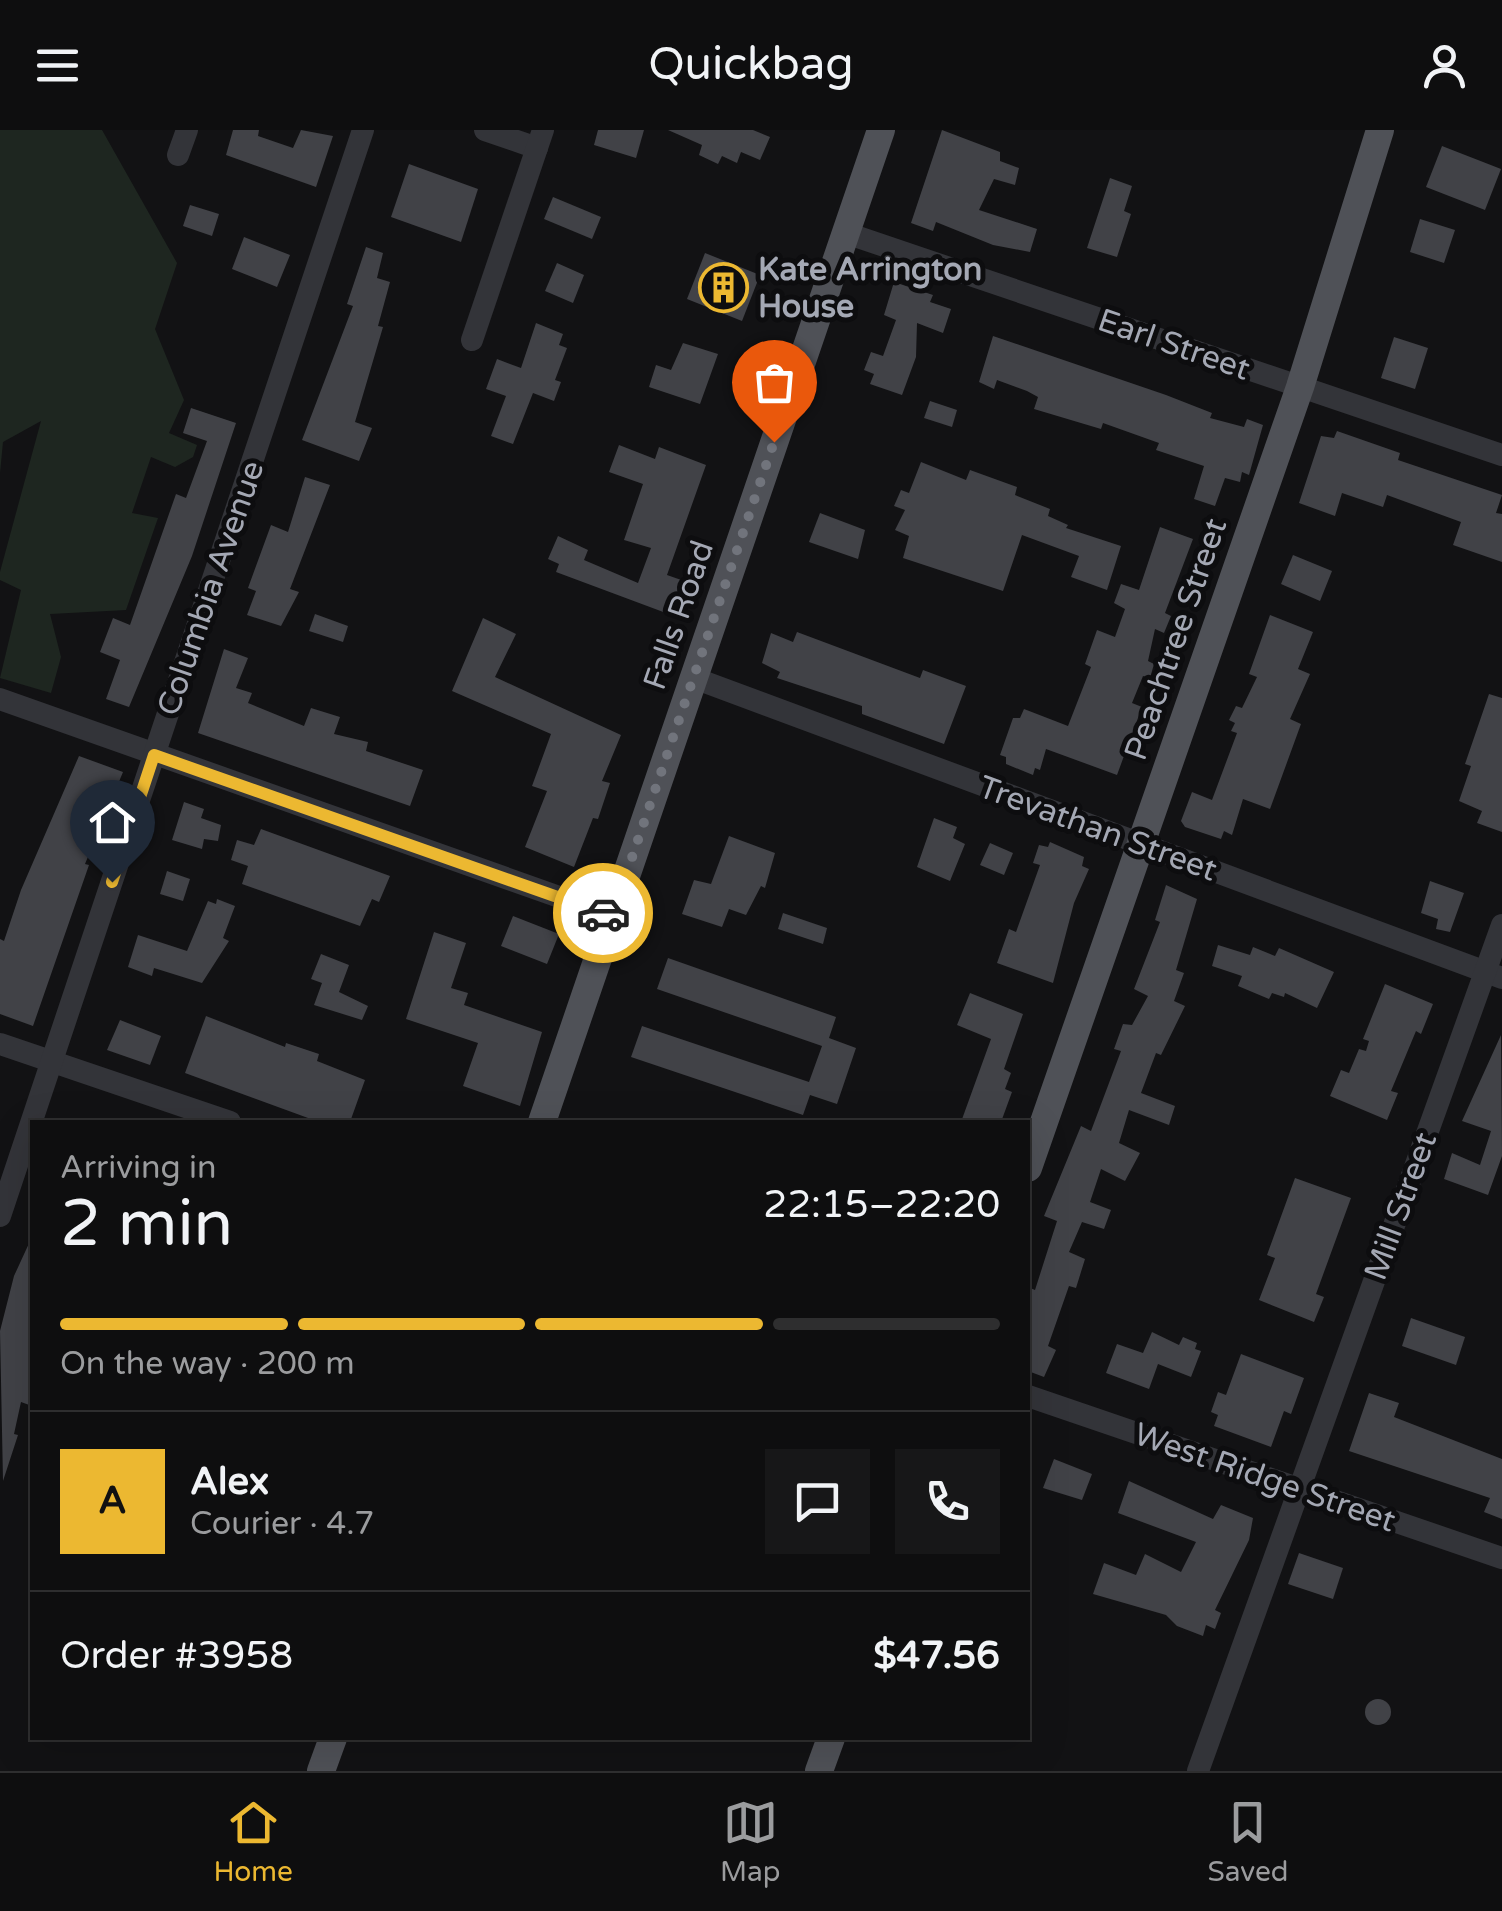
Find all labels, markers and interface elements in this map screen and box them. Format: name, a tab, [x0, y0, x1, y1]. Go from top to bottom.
icon: menu	[30, 38, 85, 93]
text: Quickbag	[648, 38, 854, 92]
icon: person	[1417, 38, 1472, 93]
place label: Kate Arrington House	[758, 251, 982, 326]
building icon: Kate Arrington House	[697, 261, 749, 313]
street label: Earl Street	[1093, 301, 1255, 389]
pin	[732, 340, 817, 443]
icon: bag	[747, 355, 802, 410]
street label: Columbia Avenue	[150, 456, 272, 721]
street label: Peachtree Street	[1117, 513, 1235, 765]
street label: Falls Road	[636, 536, 722, 695]
street label: Trevathan Street	[973, 768, 1222, 890]
pin	[70, 780, 155, 883]
icon: home	[85, 795, 140, 850]
courier	[553, 863, 653, 963]
icon: car	[576, 886, 631, 941]
street label: Mill Street	[1357, 1127, 1445, 1285]
text: Arriving in	[60, 1149, 217, 1187]
text: 22:15–22:20	[763, 1182, 1000, 1228]
text: 2 min	[60, 1185, 233, 1264]
text: On the way · 200 m	[60, 1345, 355, 1383]
street label: West Ridge Street	[1129, 1415, 1400, 1540]
button: chat	[765, 1449, 870, 1554]
button: phone	[895, 1449, 1000, 1554]
text: Alex	[190, 1459, 269, 1505]
text: A	[98, 1478, 127, 1524]
text: Courier · 4.7	[190, 1505, 374, 1543]
text: Order #3958	[60, 1633, 293, 1679]
text: $47.56	[873, 1633, 1000, 1679]
tab: Home	[214, 1795, 293, 1889]
tab: Map	[720, 1795, 780, 1889]
tab: Saved	[1208, 1795, 1288, 1889]

